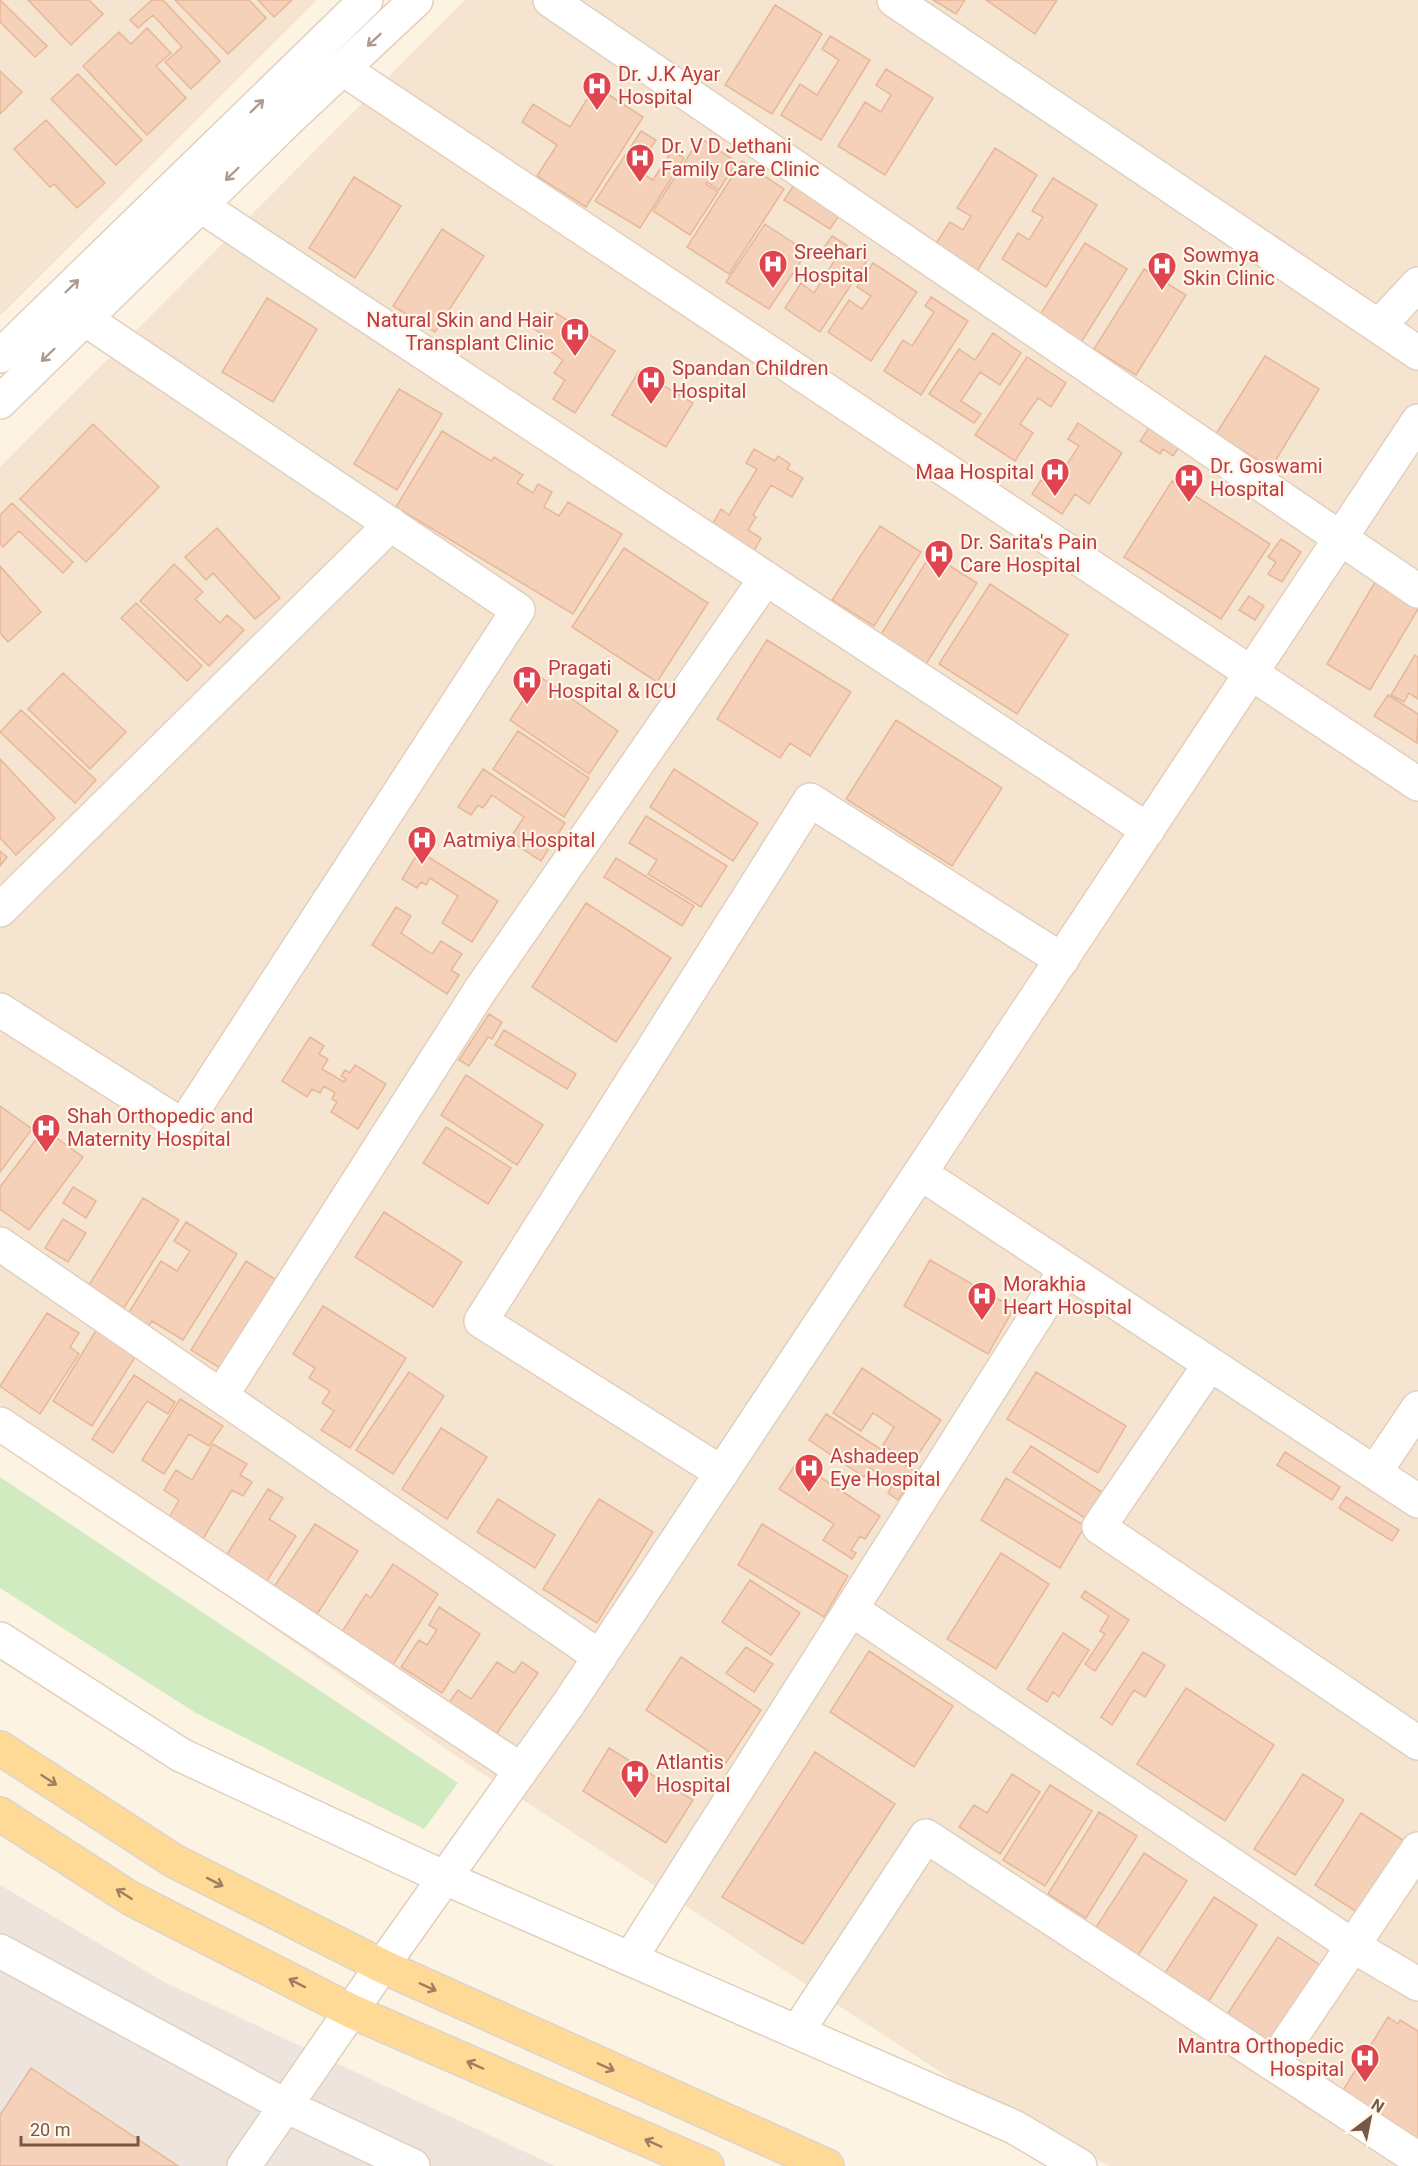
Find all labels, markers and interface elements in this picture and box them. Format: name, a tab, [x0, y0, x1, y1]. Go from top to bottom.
one-way arrow	[366, 33, 381, 47]
place label: Dr. J.K Ayar Hospital	[618, 62, 721, 109]
hospital icon: Dr. J.K Ayar Hospital	[581, 70, 613, 112]
one-way arrow	[250, 99, 265, 114]
place label: Dr. V D Jethani Family Care Clinic	[661, 134, 819, 181]
hospital icon: Dr. V D Jethani Family Care Clinic	[624, 142, 656, 184]
one-way arrow	[225, 167, 240, 182]
place label: Sreehari Hospital	[794, 240, 868, 287]
place label: Sowmya Skin Clinic	[1183, 243, 1275, 290]
hospital icon: Sreehari Hospital	[757, 248, 789, 290]
hospital icon: Sowmya Skin Clinic	[1146, 250, 1178, 292]
one-way arrow	[65, 279, 80, 293]
place label: Natural Skin and Hair Transplant Clinic	[366, 308, 554, 355]
hospital icon: Natural Skin and Hair Transplant Clinic	[559, 316, 591, 358]
one-way arrow	[41, 348, 56, 362]
place label: Spandan Children Hospital	[672, 356, 828, 403]
hospital icon: Spandan Children Hospital	[635, 364, 667, 406]
place label: Dr. Goswami Hospital	[1210, 454, 1323, 501]
hospital icon: Maa Hospital	[1039, 456, 1071, 498]
place label: Maa Hospital	[915, 460, 1034, 484]
hospital icon: Dr. Goswami Hospital	[1173, 462, 1205, 504]
place label: Dr. Sarita's Pain Care Hospital	[960, 530, 1097, 577]
hospital icon: Dr. Sarita's Pain Care Hospital	[923, 538, 955, 580]
place label: Pragati Hospital & ICU	[548, 656, 676, 703]
hospital icon: Pragati Hospital & ICU	[511, 664, 543, 706]
hospital icon: Aatmiya Hospital	[406, 824, 438, 866]
place label: Aatmiya Hospital	[443, 828, 595, 852]
place label: Shah Orthopedic and Maternity Hospital	[67, 1104, 253, 1151]
hospital icon: Shah Orthopedic and Maternity Hospital	[30, 1112, 62, 1154]
place label: Morakhia Heart Hospital	[1003, 1272, 1132, 1319]
hospital icon: Morakhia Heart Hospital	[966, 1280, 998, 1322]
place label: Ashadeep Eye Hospital	[830, 1444, 940, 1491]
hospital icon: Ashadeep Eye Hospital	[793, 1452, 825, 1494]
place label: Atlantis Hospital	[656, 1750, 730, 1797]
hospital icon: Atlantis Hospital	[619, 1758, 651, 1800]
one-way arrow	[40, 1774, 57, 1786]
one-way arrow	[206, 1877, 224, 1888]
one-way arrow	[116, 1887, 133, 1899]
one-way arrow	[289, 1977, 307, 1988]
one-way arrow	[418, 1981, 436, 1993]
place label: Mantra Orthopedic Hospital	[1177, 2034, 1344, 2081]
hospital icon: Mantra Orthopedic Hospital	[1349, 2042, 1381, 2084]
one-way arrow	[466, 2058, 484, 2070]
one-way arrow	[596, 2061, 614, 2073]
north arrow	[1340, 2088, 1400, 2148]
text: N	[1368, 2095, 1388, 2117]
scale bar	[21, 2109, 138, 2147]
text: 20 m	[30, 2119, 70, 2140]
one-way arrow	[645, 2136, 663, 2148]

